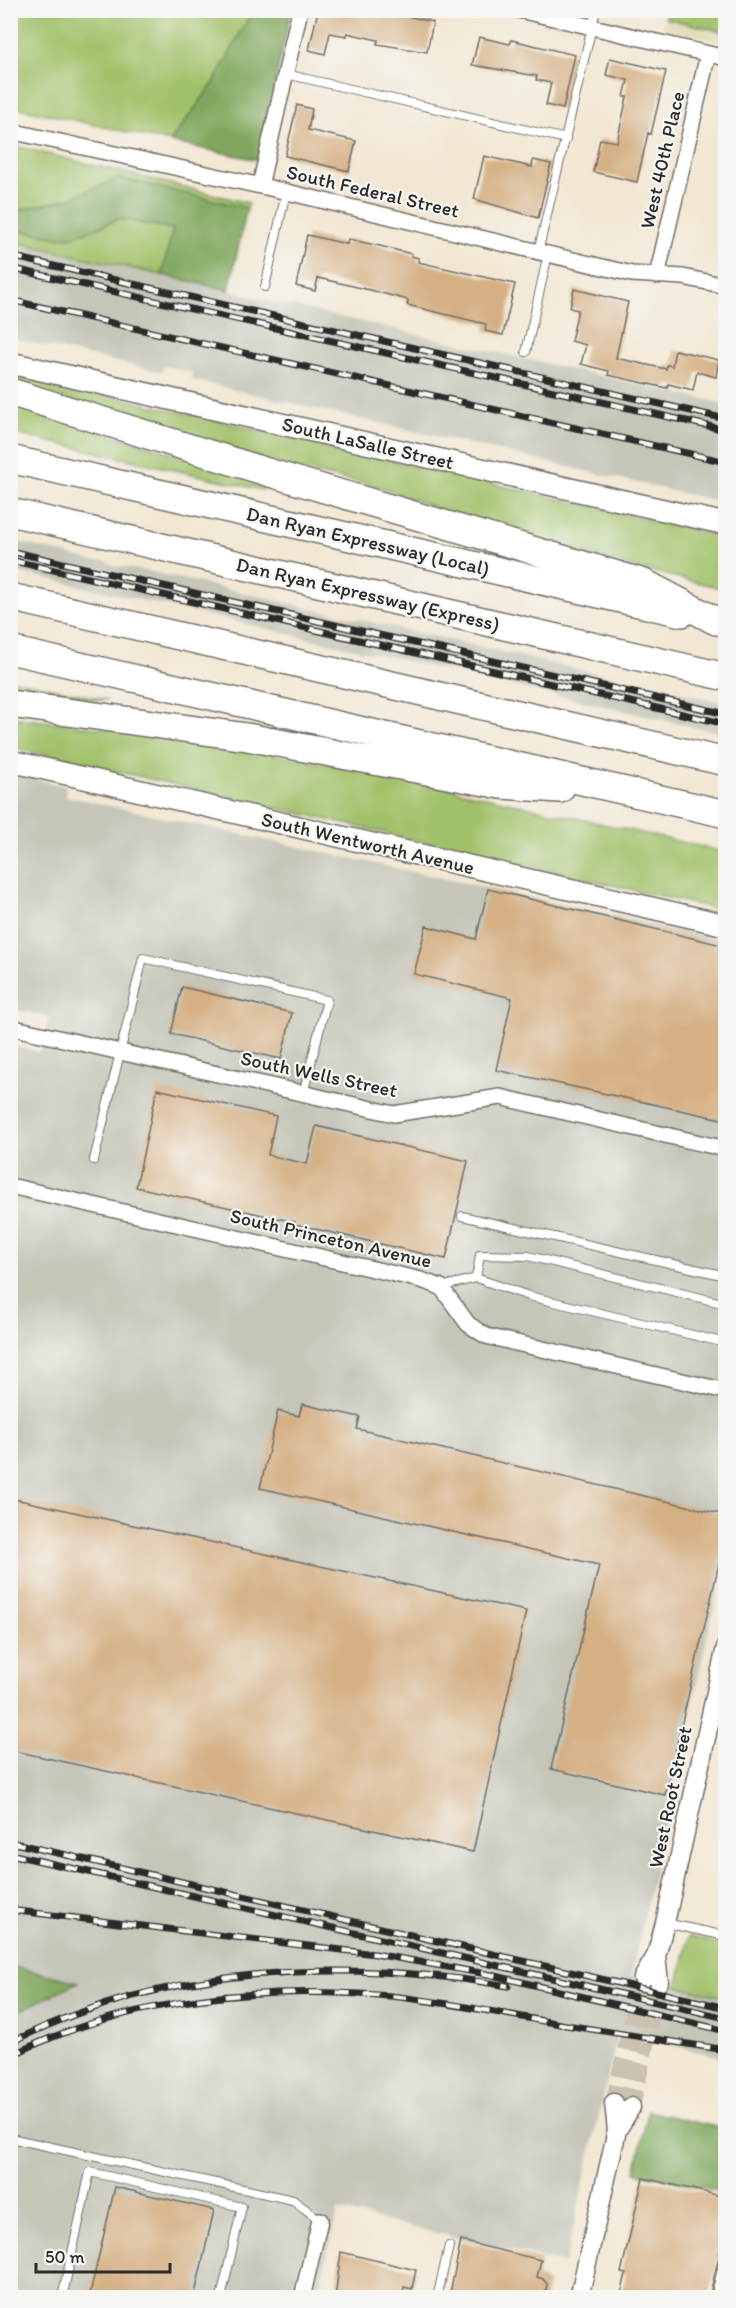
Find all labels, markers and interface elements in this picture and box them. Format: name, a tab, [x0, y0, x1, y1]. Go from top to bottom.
street label: West 40th Place	[635, 89, 689, 231]
street label: South Federal Street	[284, 159, 462, 223]
street label: South LaSalle Street	[280, 412, 456, 474]
street label: Dan Ryan Expressway (Local)	[244, 501, 492, 581]
street label: Dan Ryan Expressway (Express)	[234, 552, 502, 636]
street label: South Wentworth Avenue	[259, 807, 477, 879]
street label: South Wells Street	[239, 1046, 400, 1102]
street label: South Princeton Avenue	[228, 1203, 434, 1273]
street label: West Root Street	[643, 1724, 697, 1870]
scale bar	[36, 2236, 170, 2274]
text: 50 m	[45, 2246, 85, 2268]

